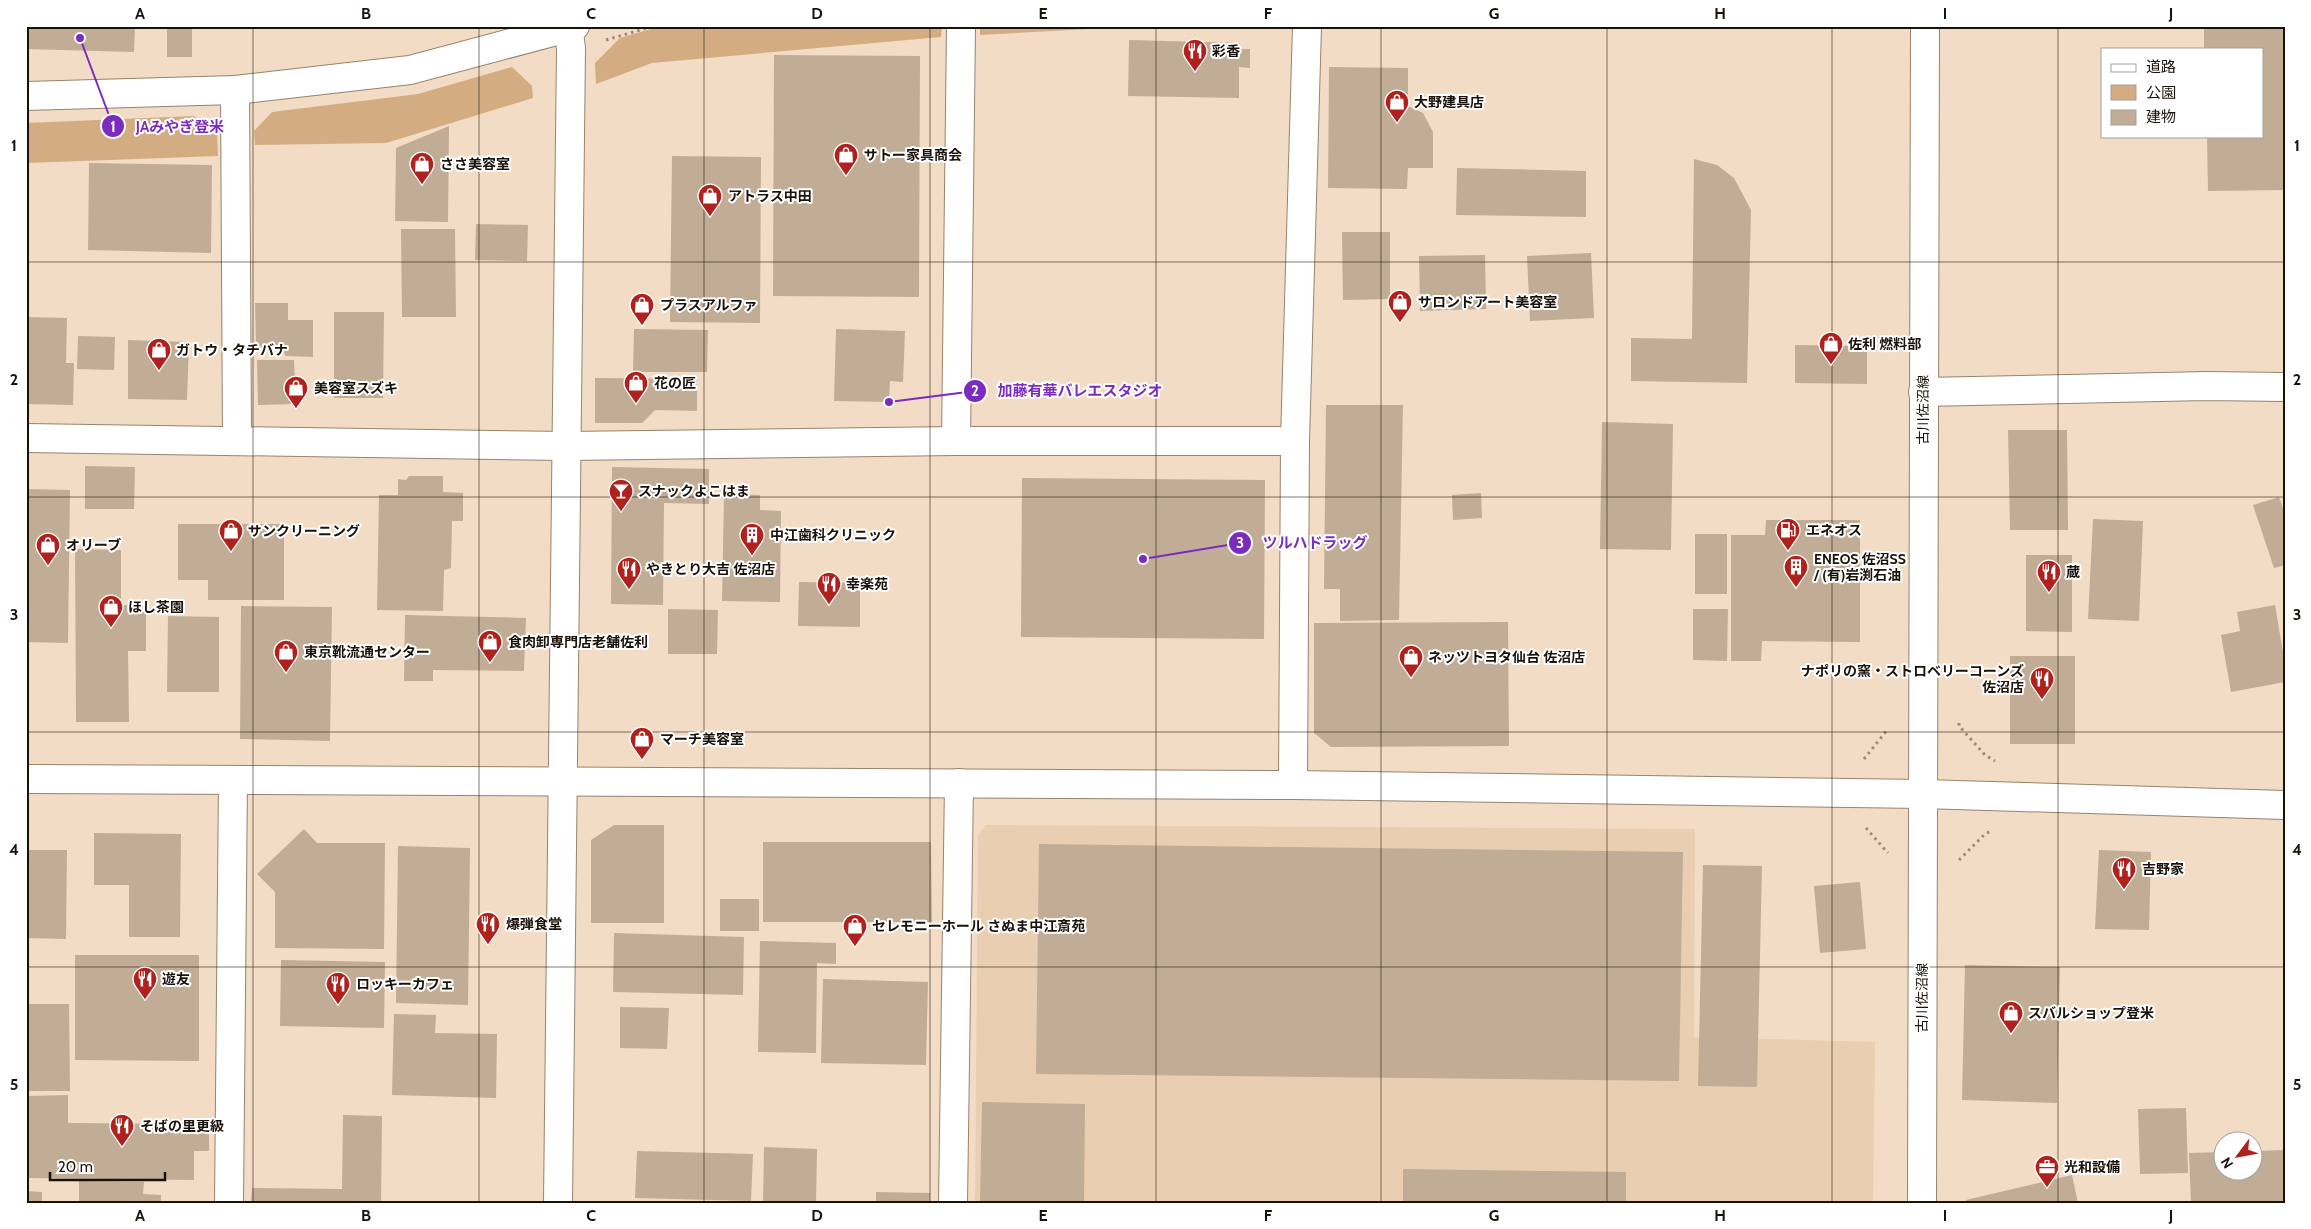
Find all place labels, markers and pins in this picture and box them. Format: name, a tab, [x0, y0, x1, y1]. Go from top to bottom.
restaurant icon: 彩香	[1182, 38, 1208, 72]
place label: 彩香	[1212, 42, 1240, 60]
shop icon: 大野建具店	[1384, 89, 1410, 123]
place label: 大野建具店	[1414, 93, 1484, 111]
callout: JAみやぎ登米	[101, 111, 235, 141]
shop icon: サトー家具商会	[833, 142, 859, 176]
place label: サトー家具商会	[864, 146, 962, 164]
shop icon: ささ美容室	[409, 151, 435, 185]
place label: ささ美容室	[440, 155, 510, 173]
shop icon: アトラス中田	[697, 183, 723, 217]
place label: アトラス中田	[728, 187, 812, 205]
shop icon: サロンドアート美容室	[1387, 289, 1413, 323]
shop icon: プラスアルファ	[629, 292, 655, 326]
place label: サロンドアート美容室	[1418, 293, 1557, 311]
place label: プラスアルファ	[660, 296, 758, 314]
shop icon: 佐利 燃料部	[1818, 331, 1844, 365]
place label: 佐利 燃料部	[1848, 335, 1921, 353]
shop icon: ガトウ・タチバナ	[146, 337, 172, 371]
place label: ガトウ・タチバナ	[176, 341, 288, 359]
shop icon: 花の匠	[623, 370, 649, 404]
place label: 花の匠	[654, 374, 696, 392]
shop icon: 美容室スズキ	[283, 375, 309, 409]
callout: 加藤有華バレエスタジオ	[962, 376, 1172, 406]
place label: 美容室スズキ	[314, 379, 398, 397]
bar icon: スナックよこはま	[608, 478, 634, 512]
place label: スナックよこはま	[638, 482, 750, 500]
fuel station icon: エネオス	[1775, 517, 1801, 551]
shop icon: サンクリーニング	[218, 518, 244, 552]
place label: エネオス	[1806, 521, 1862, 539]
place label: サンクリーニング	[248, 522, 360, 540]
building icon: 中江歯科クリニック	[739, 522, 765, 556]
place label: 中江歯科クリニック	[770, 526, 896, 544]
callout: ツルハドラッグ	[1228, 528, 1378, 558]
shop icon: オリーブ	[35, 532, 61, 566]
place label: オリーブ	[66, 536, 121, 554]
place label: ENEOS 佐沼SS / (有)岩渕石油	[1813, 550, 1906, 584]
building icon: ENEOS 佐沼SS / (有)岩渕石油	[1783, 554, 1809, 588]
restaurant icon: やきとり大吉 佐沼店	[616, 556, 642, 590]
restaurant icon: 蔵	[2036, 559, 2062, 593]
place label: やきとり大吉 佐沼店	[646, 560, 775, 578]
place label: 蔵	[2066, 563, 2080, 581]
restaurant icon: 幸楽苑	[816, 571, 842, 605]
place label: 幸楽苑	[846, 575, 888, 593]
shop icon: ほし茶園	[98, 594, 124, 628]
place label: ほし茶園	[128, 598, 184, 616]
shop icon: 食肉卸専門店老舗佐利	[477, 629, 503, 663]
place label: 食肉卸専門店老舗佐利	[508, 633, 648, 651]
shop icon: 東京靴流通センター	[273, 639, 299, 673]
place label: 東京靴流通センター	[304, 643, 430, 661]
shop icon: ネッツトヨタ仙台 佐沼店	[1398, 644, 1424, 678]
place label: ネッツトヨタ仙台 佐沼店	[1428, 648, 1585, 666]
place label: ナポリの窯・ストロベリーコーンズ 佐沼店	[1801, 662, 2024, 696]
restaurant icon: ナポリの窯・ストロベリーコーンズ 佐沼店	[2029, 666, 2055, 700]
shop icon: マーチ美容室	[629, 726, 655, 760]
place label: マーチ美容室	[660, 730, 744, 748]
restaurant icon: 吉野家	[2111, 856, 2137, 890]
place label: 吉野家	[2142, 860, 2184, 878]
restaurant icon: 爆弾食堂	[475, 911, 501, 945]
shop icon: セレモニーホール さぬま中江斎苑	[842, 913, 868, 947]
place label: 爆弾食堂	[506, 915, 562, 933]
place label: セレモニーホール さぬま中江斎苑	[872, 917, 1085, 935]
restaurant icon: 遊友	[132, 966, 158, 1000]
place label: 遊友	[162, 970, 190, 988]
restaurant icon: ロッキーカフェ	[325, 971, 351, 1005]
place label: ロッキーカフェ	[356, 975, 454, 993]
shop icon: スバルショップ登米	[1998, 1000, 2024, 1034]
place label: スバルショップ登米	[2028, 1004, 2154, 1022]
restaurant icon: そばの里更級	[109, 1113, 135, 1147]
place label: そばの里更級	[140, 1117, 224, 1135]
office icon: 光和設備	[2034, 1154, 2060, 1188]
place label: 光和設備	[2064, 1158, 2120, 1176]

